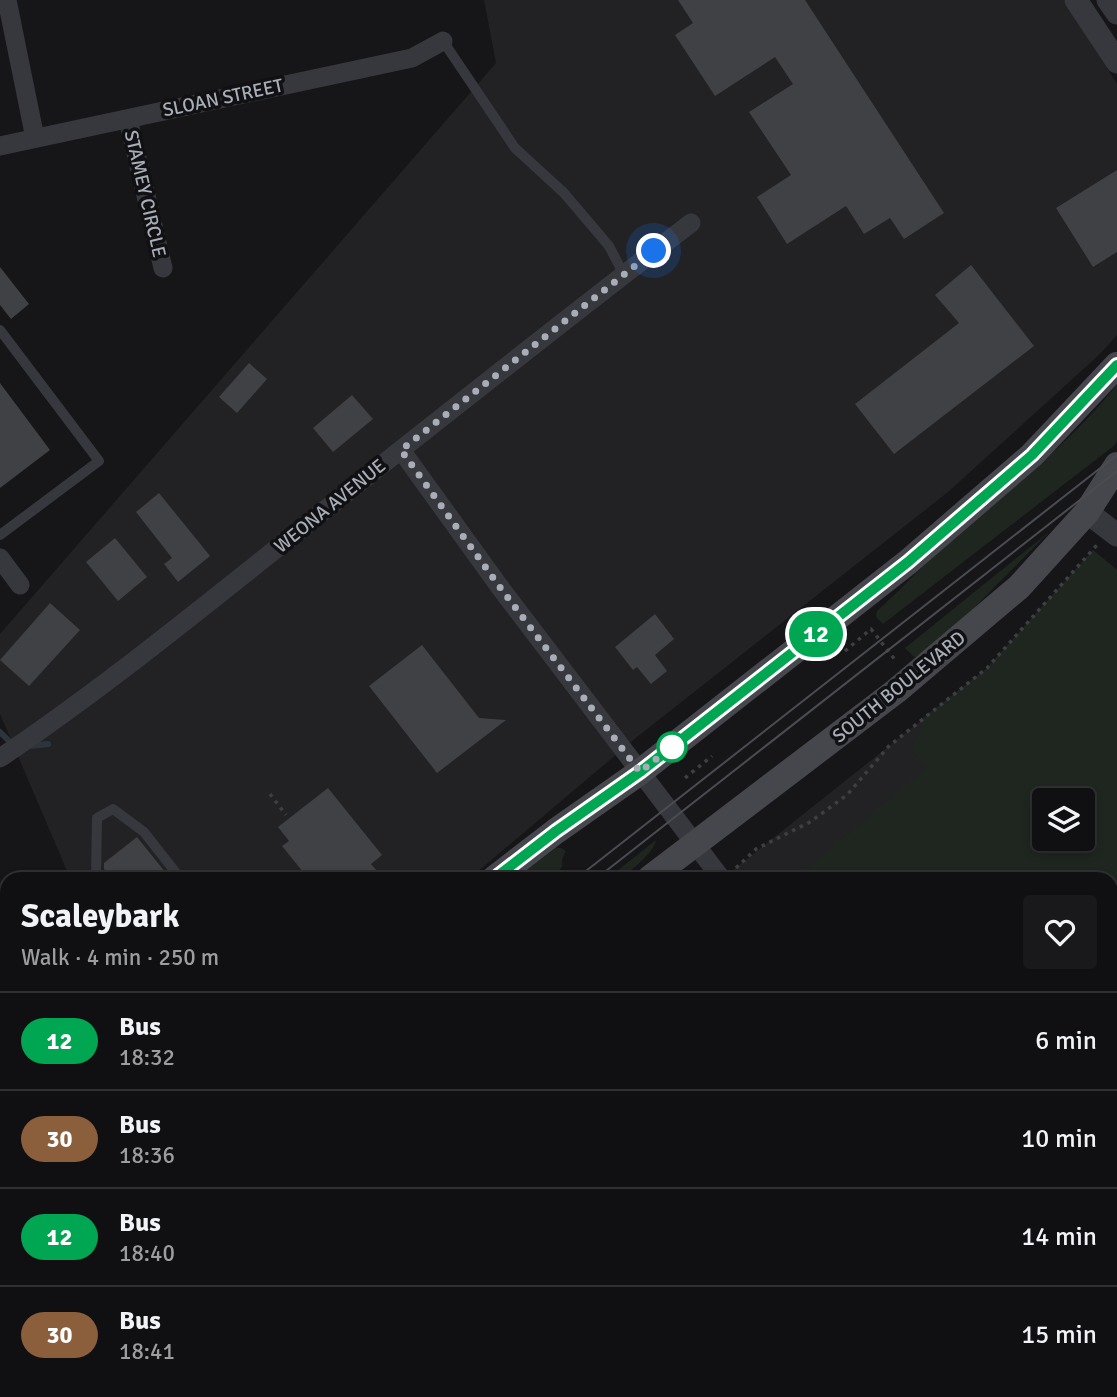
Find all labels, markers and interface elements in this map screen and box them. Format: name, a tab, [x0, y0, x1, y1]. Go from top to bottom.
street label: SLOAN STREET	[161, 73, 286, 122]
street label: STAMEY CIRCLE	[119, 128, 171, 260]
your location	[636, 233, 671, 268]
street label: WEONA AVENUE	[269, 454, 391, 558]
line badge: 12	[784, 611, 848, 657]
text: 12	[803, 619, 829, 649]
street label: SOUTH BOULEVARD	[828, 626, 970, 748]
unlabelled marker	[657, 732, 687, 762]
map controls	[1032, 788, 1095, 851]
button: layers	[1032, 788, 1095, 851]
button: heart	[1023, 895, 1097, 969]
text: Scaleybark	[21, 896, 179, 937]
text: Walk · 4 min · 250 m	[21, 943, 219, 972]
text: Bus	[119, 1011, 161, 1043]
text: 6 min	[1035, 1025, 1097, 1057]
text: 12	[47, 1026, 72, 1056]
text: 18:32	[119, 1043, 175, 1072]
text: Bus	[119, 1109, 161, 1141]
text: 10 min	[1021, 1123, 1097, 1155]
text: 30	[47, 1124, 72, 1154]
text: 18:36	[119, 1141, 175, 1170]
text: Bus	[119, 1207, 161, 1239]
text: 14 min	[1021, 1221, 1097, 1253]
text: 12	[47, 1222, 72, 1252]
text: 18:40	[119, 1239, 175, 1268]
text: Bus	[119, 1305, 161, 1337]
text: 15 min	[1021, 1319, 1097, 1351]
text: 30	[47, 1320, 72, 1350]
text: 18:41	[119, 1337, 175, 1366]

